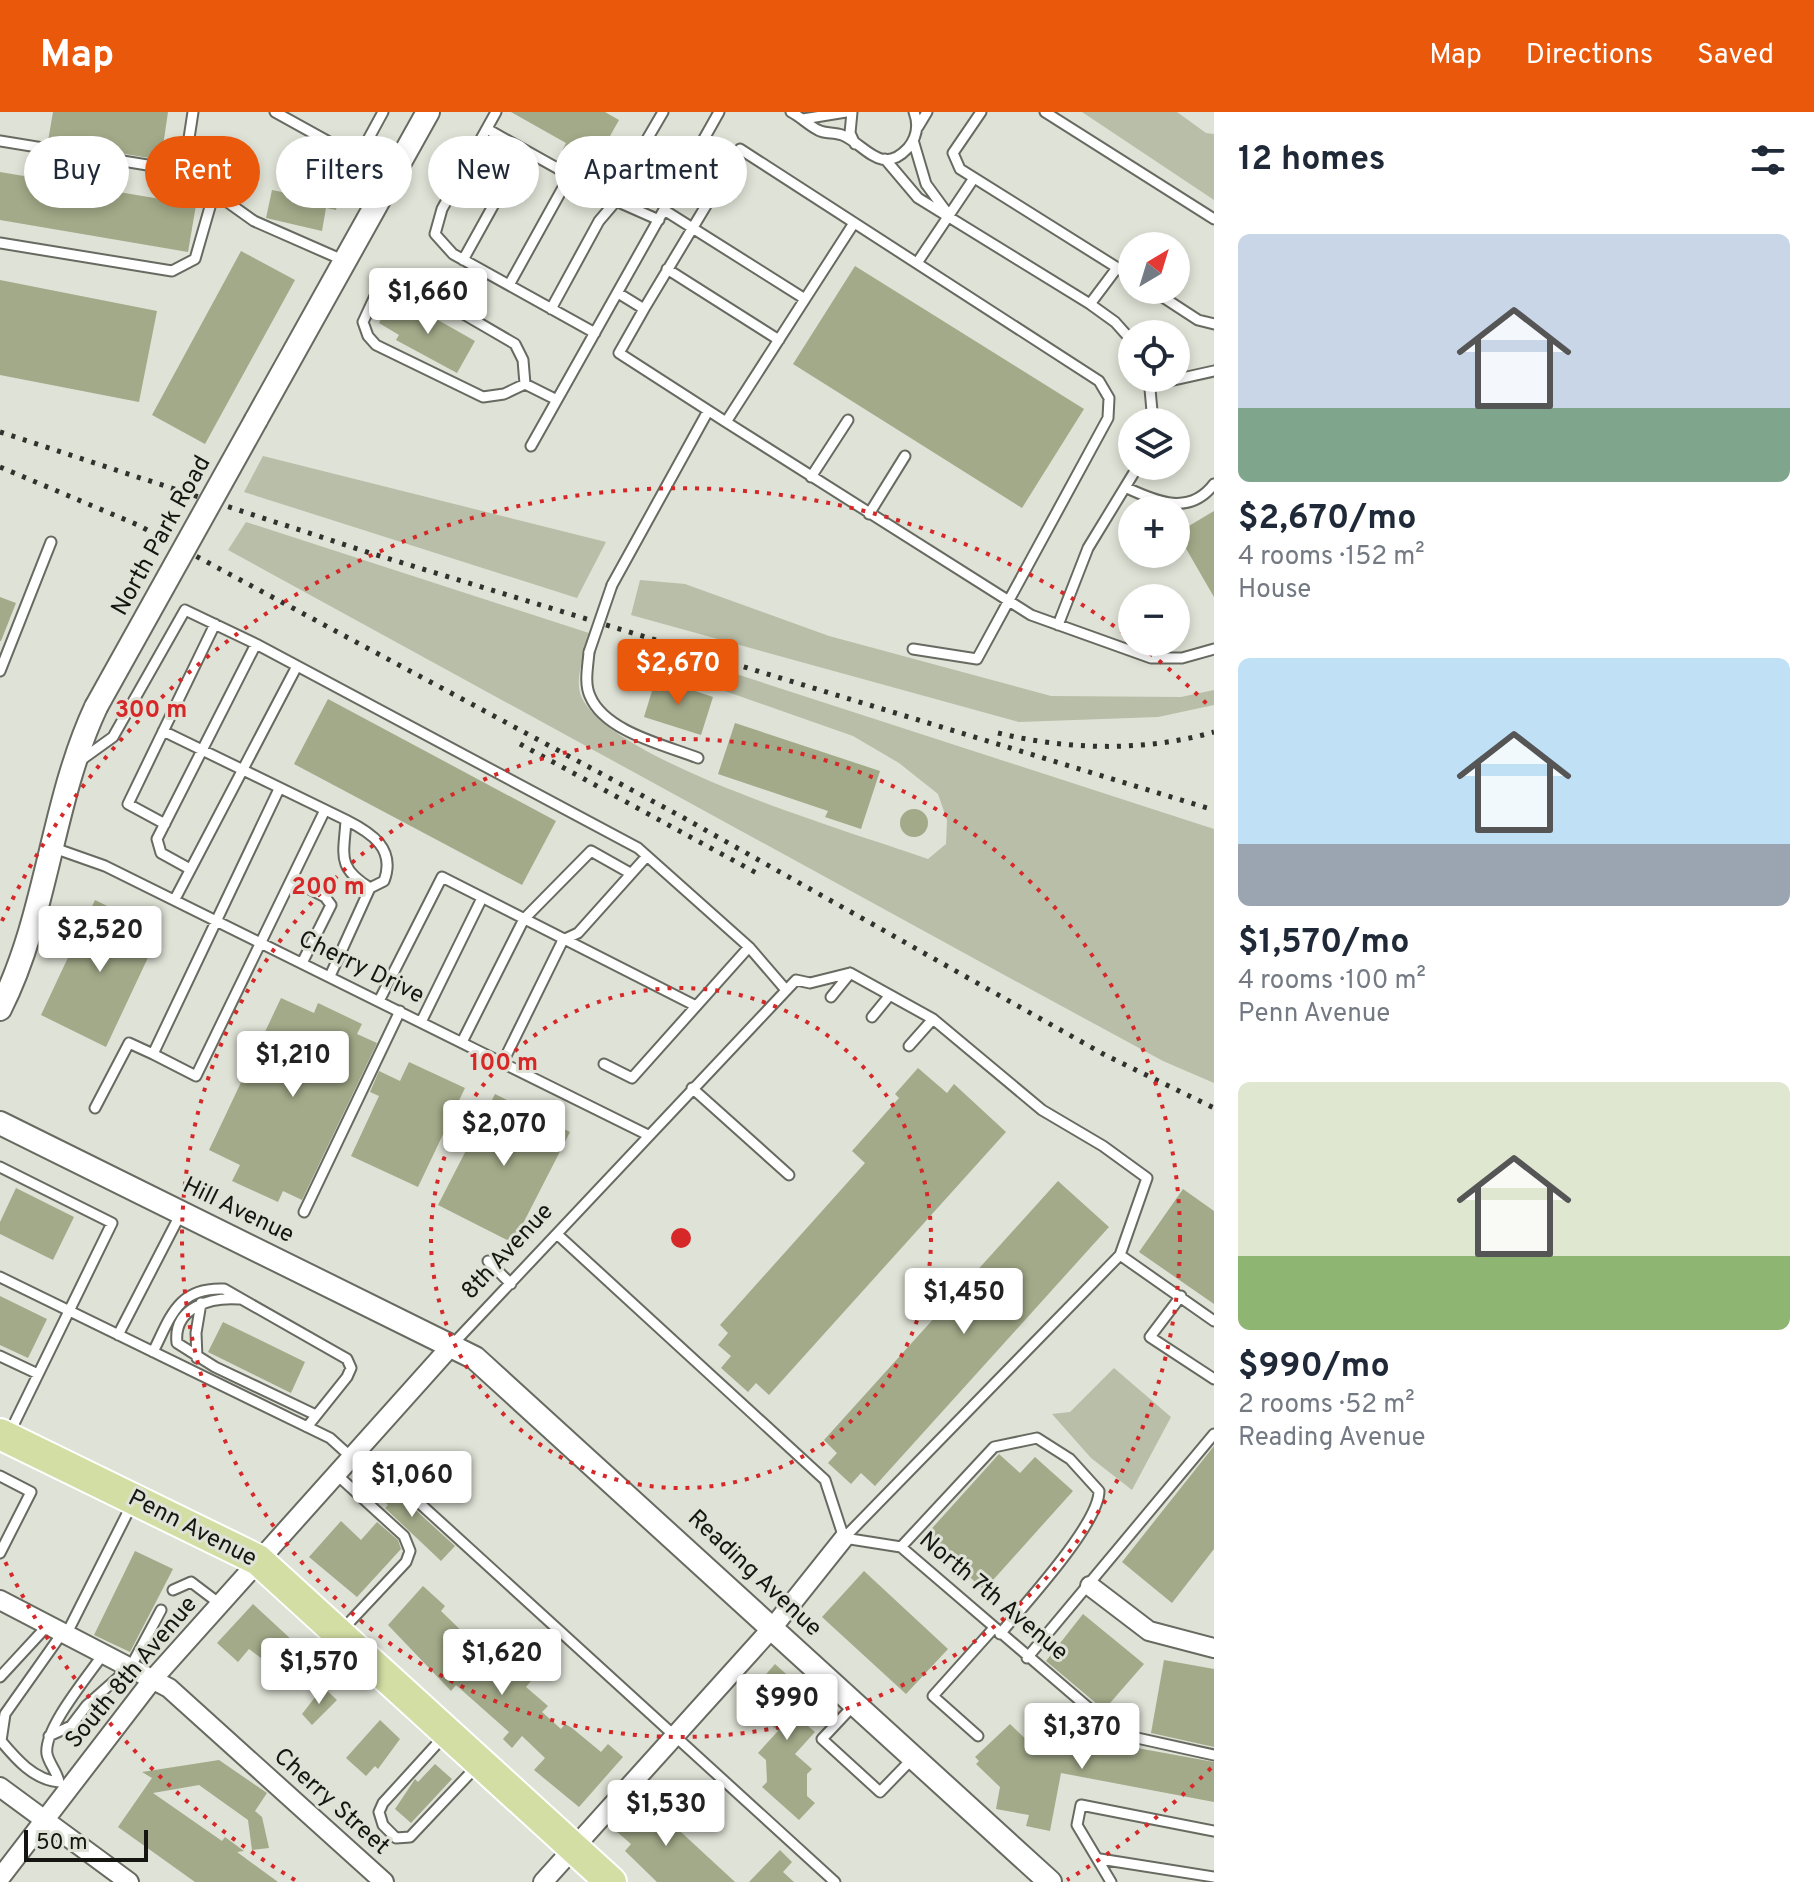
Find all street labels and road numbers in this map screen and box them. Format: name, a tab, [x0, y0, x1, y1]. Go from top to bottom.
street label: North Park Road	[106, 451, 218, 621]
street label: Cherry Drive	[293, 925, 429, 1011]
street label: Hill Avenue	[177, 1171, 299, 1251]
street label: 8th Avenue	[456, 1197, 560, 1307]
street label: Penn Avenue	[123, 1484, 261, 1574]
street label: Reading Avenue	[680, 1504, 828, 1644]
street label: North 7th Avenue	[912, 1526, 1074, 1668]
street label: South 8th Avenue	[59, 1591, 205, 1755]
street label: Cherry Street	[267, 1742, 395, 1862]

